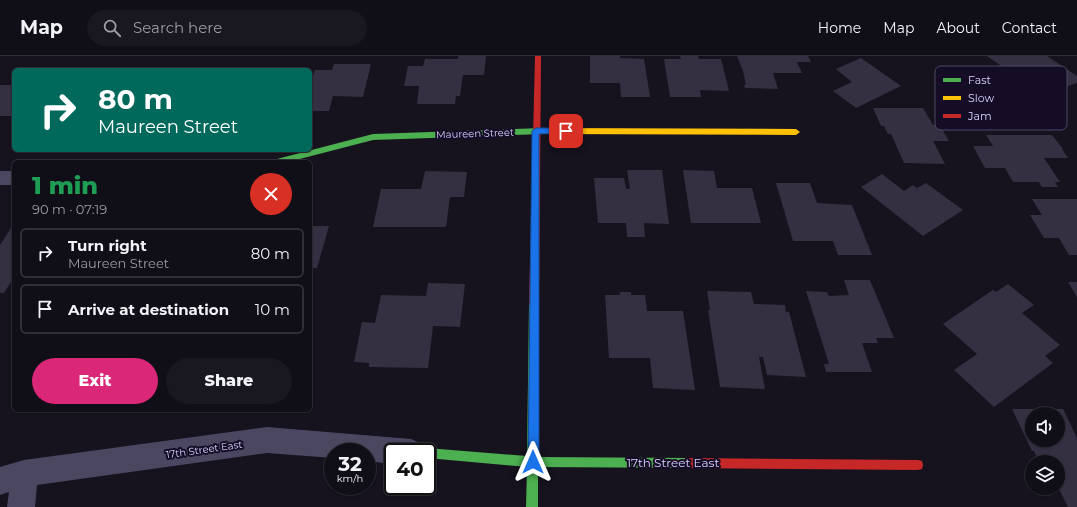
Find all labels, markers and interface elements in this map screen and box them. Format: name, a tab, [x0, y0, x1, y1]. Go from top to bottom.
search box	[87, 10, 367, 46]
text: Map	[20, 16, 63, 39]
icon: search	[101, 17, 123, 39]
text: Search here	[133, 18, 222, 37]
text: Home	[818, 19, 861, 37]
text: Map	[883, 19, 914, 37]
text: About	[936, 19, 980, 37]
text: Contact	[1002, 19, 1057, 37]
legend	[935, 66, 1067, 130]
text: Fast	[968, 73, 992, 87]
text: 80 m	[98, 82, 173, 116]
icon: right	[32, 84, 84, 136]
text: Slow	[968, 91, 994, 105]
text: Jam	[967, 109, 992, 123]
pin	[549, 114, 583, 148]
text: Maureen Street	[98, 116, 238, 138]
icon: arrive	[555, 120, 577, 142]
street label: Maureen Street	[436, 126, 514, 141]
text: 1 min	[32, 171, 98, 200]
button: close	[250, 173, 292, 215]
text: 90 m · 07:19	[32, 201, 107, 217]
text: Turn right	[68, 236, 147, 255]
icon: right	[34, 242, 56, 264]
text: 80 m	[251, 244, 290, 263]
text: Maureen Street	[68, 255, 169, 271]
icon: arrive	[34, 298, 56, 320]
text: Arrive at destination	[68, 300, 229, 319]
text: 10 m	[255, 300, 290, 319]
button: Exit	[32, 358, 158, 404]
button: Share	[166, 358, 292, 404]
map controls	[1025, 407, 1065, 495]
button: sound	[1025, 407, 1065, 447]
street label: 17th Street East	[165, 438, 243, 461]
position arrow	[512, 441, 554, 483]
speed limit sign: 40	[384, 443, 436, 495]
text: 32	[338, 452, 362, 476]
street label: 17th Street East	[627, 455, 719, 470]
button: layers	[1025, 455, 1065, 495]
text: km/h	[337, 472, 363, 485]

